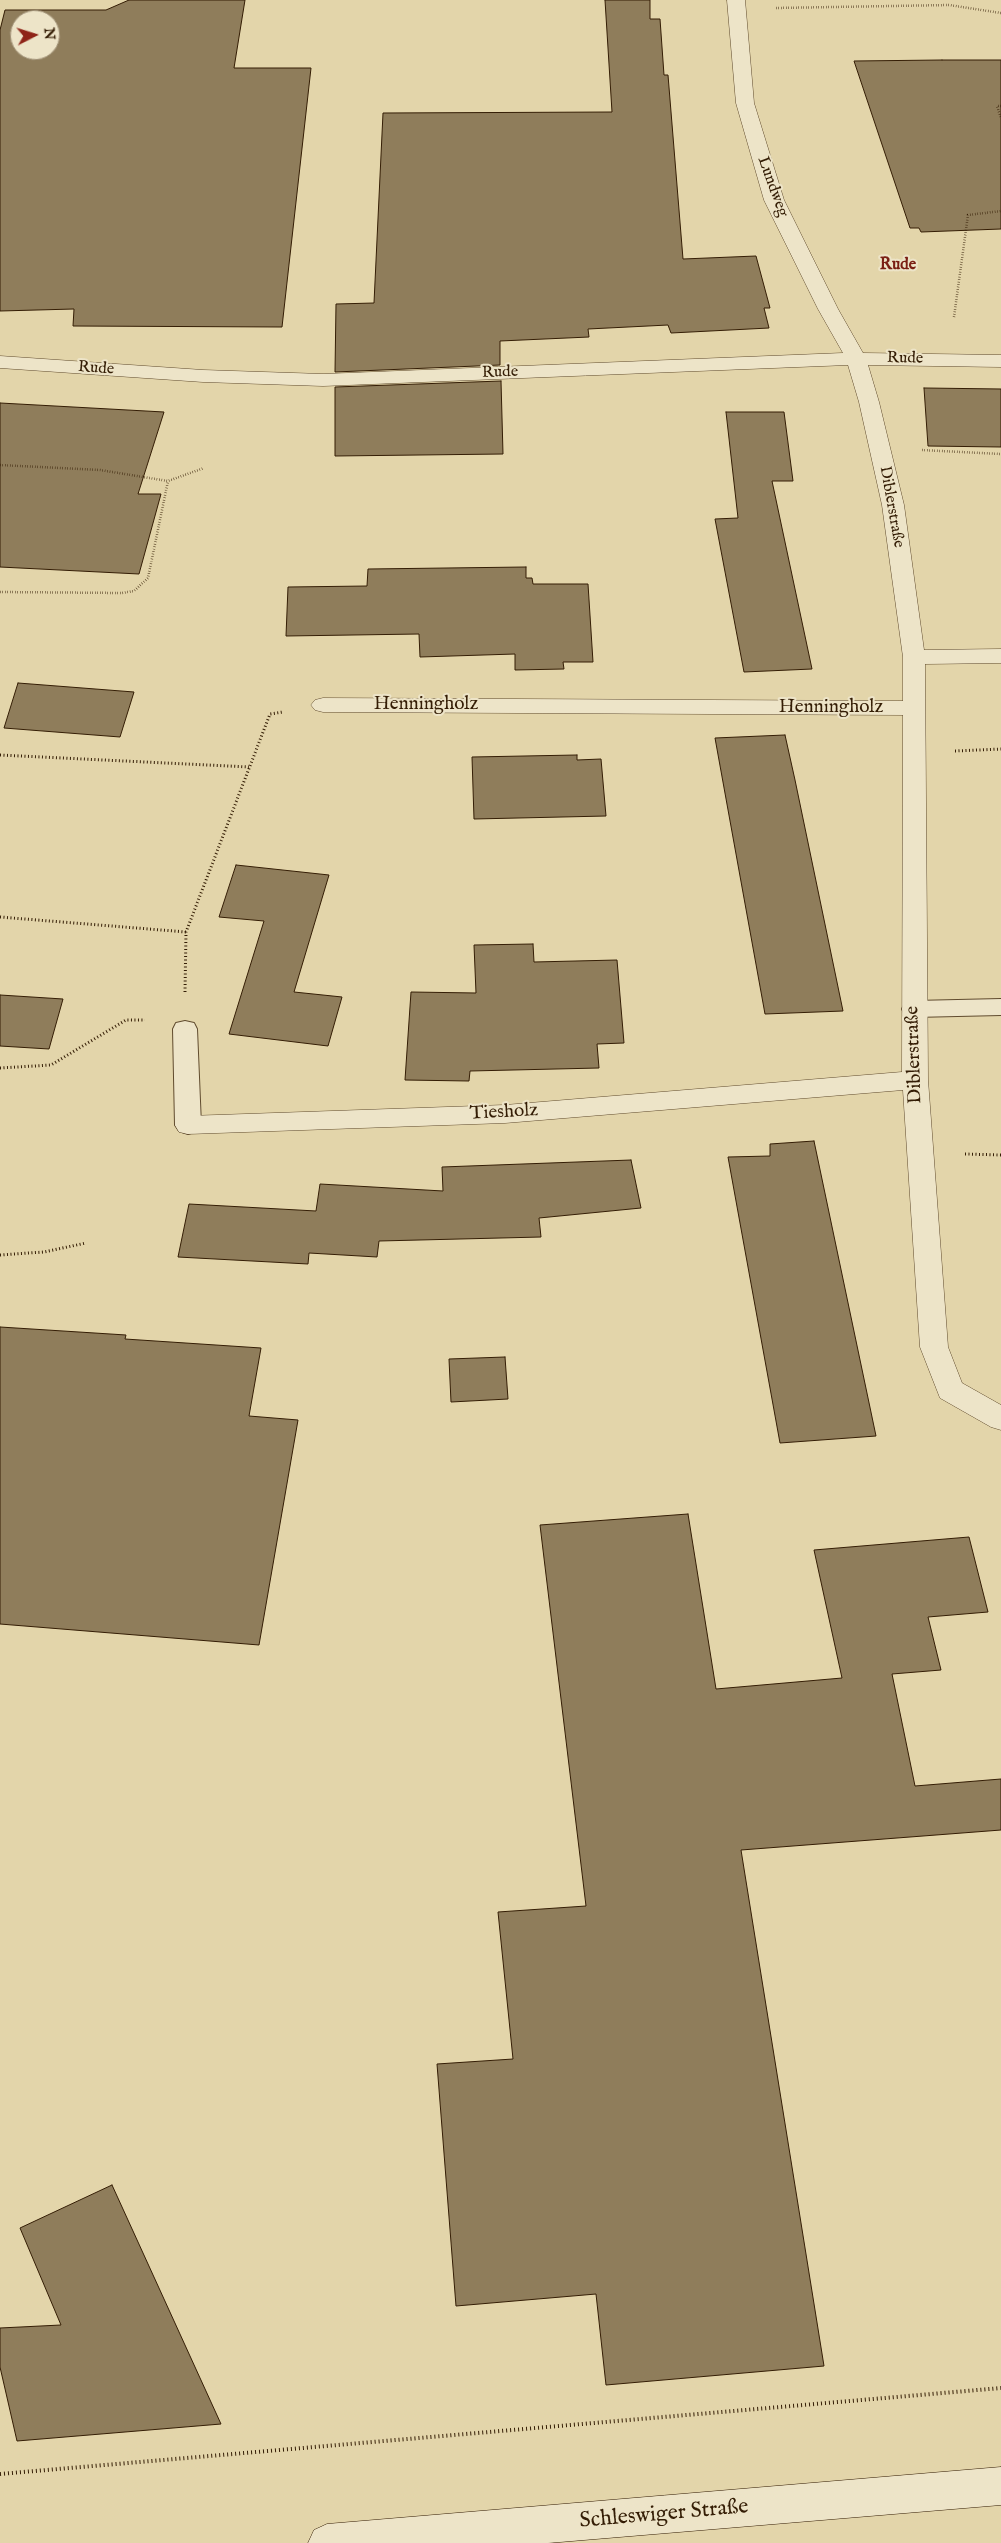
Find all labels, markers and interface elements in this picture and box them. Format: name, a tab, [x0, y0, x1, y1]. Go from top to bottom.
north arrow	[10, 10, 60, 60]
text: N	[39, 27, 58, 41]
street label: Lundweg	[752, 154, 792, 220]
district label: Rude	[880, 256, 916, 276]
street label: Rude	[887, 349, 923, 369]
street label: Rude	[77, 358, 115, 380]
street label: Rude	[482, 363, 518, 383]
street label: Diblerstraße	[874, 465, 908, 549]
street label: Henningholz	[374, 694, 478, 716]
street label: Henningholz	[779, 697, 883, 719]
street label: Diblerstraße	[902, 1006, 928, 1104]
street label: Tiesholz	[469, 1100, 539, 1126]
street label: Schleswiger Straße	[579, 2494, 749, 2536]

